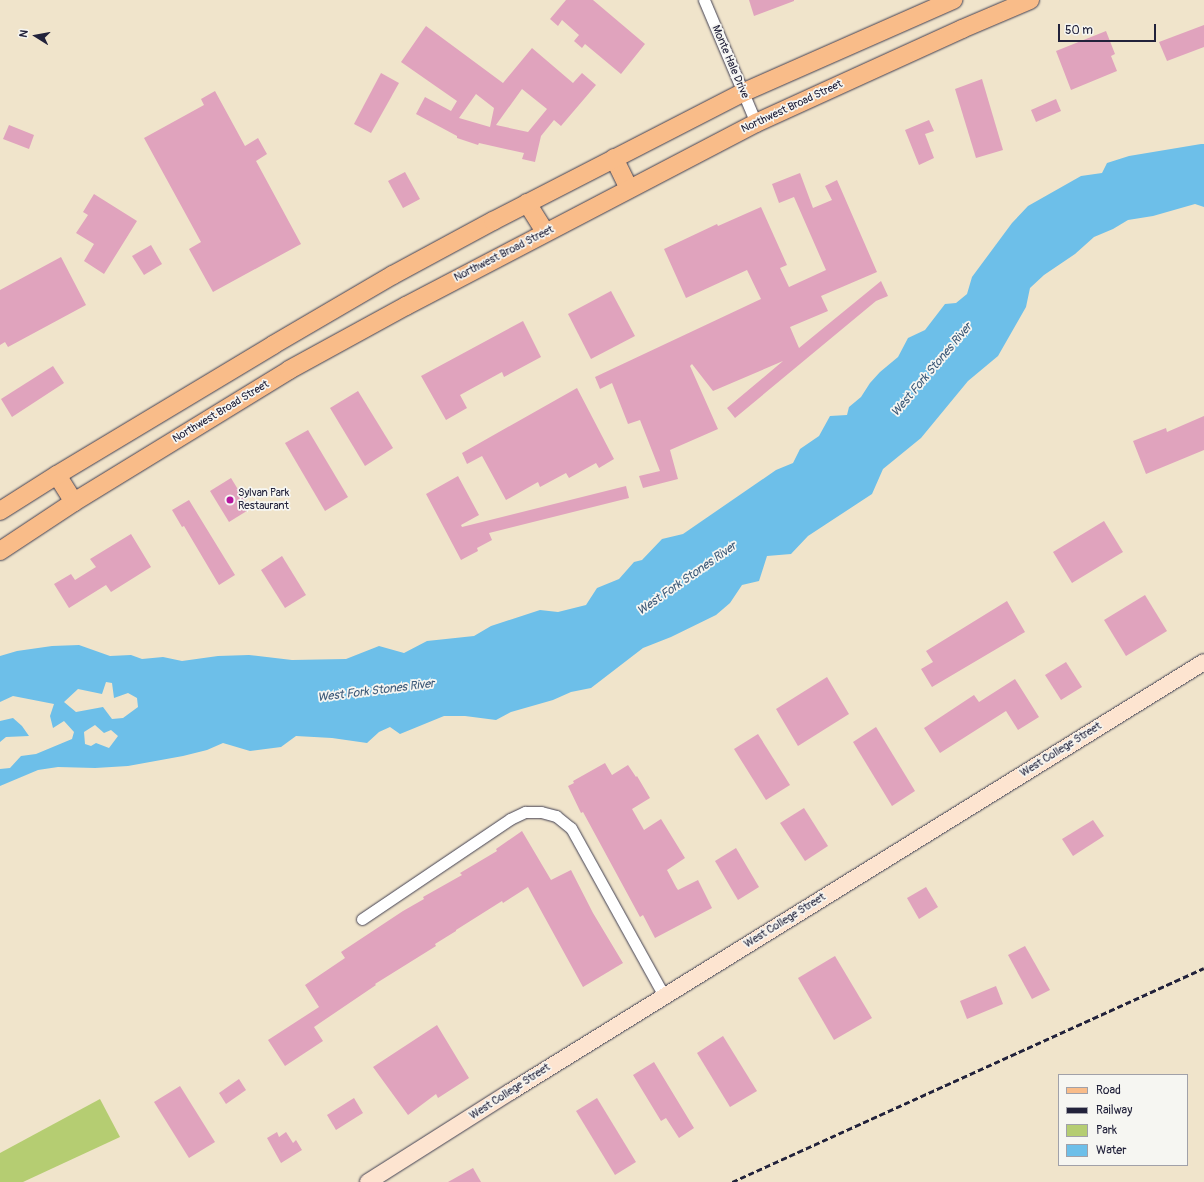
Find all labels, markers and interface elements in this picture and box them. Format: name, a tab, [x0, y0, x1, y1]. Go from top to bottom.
north arrow	[16, 16, 56, 56]
scale bar	[1060, 16, 1158, 42]
street label: Monte Hale Drive	[709, 23, 751, 101]
text: 50 m	[1065, 23, 1093, 38]
text: N	[17, 29, 31, 39]
street label: Northwest Broad Street	[739, 78, 845, 136]
street label: Northwest Broad Street	[452, 223, 556, 285]
water label: West Fork Stones River	[889, 320, 975, 420]
street label: Northwest Broad Street	[170, 378, 272, 446]
place label: Sylvan Park Restaurant	[238, 487, 289, 513]
marker: Sylvan Park Restaurant	[225, 495, 235, 505]
water label: West Fork Stones River	[635, 539, 739, 619]
water label: West Fork Stones River	[317, 677, 435, 705]
street label: West College Street	[1018, 720, 1104, 780]
street label: West College Street	[742, 891, 828, 951]
street label: West College Street	[467, 1061, 553, 1123]
legend	[1058, 1074, 1188, 1166]
text: Road	[1096, 1083, 1121, 1098]
text: Railway	[1096, 1103, 1132, 1118]
text: Park	[1096, 1123, 1117, 1138]
text: Water	[1096, 1143, 1127, 1158]

